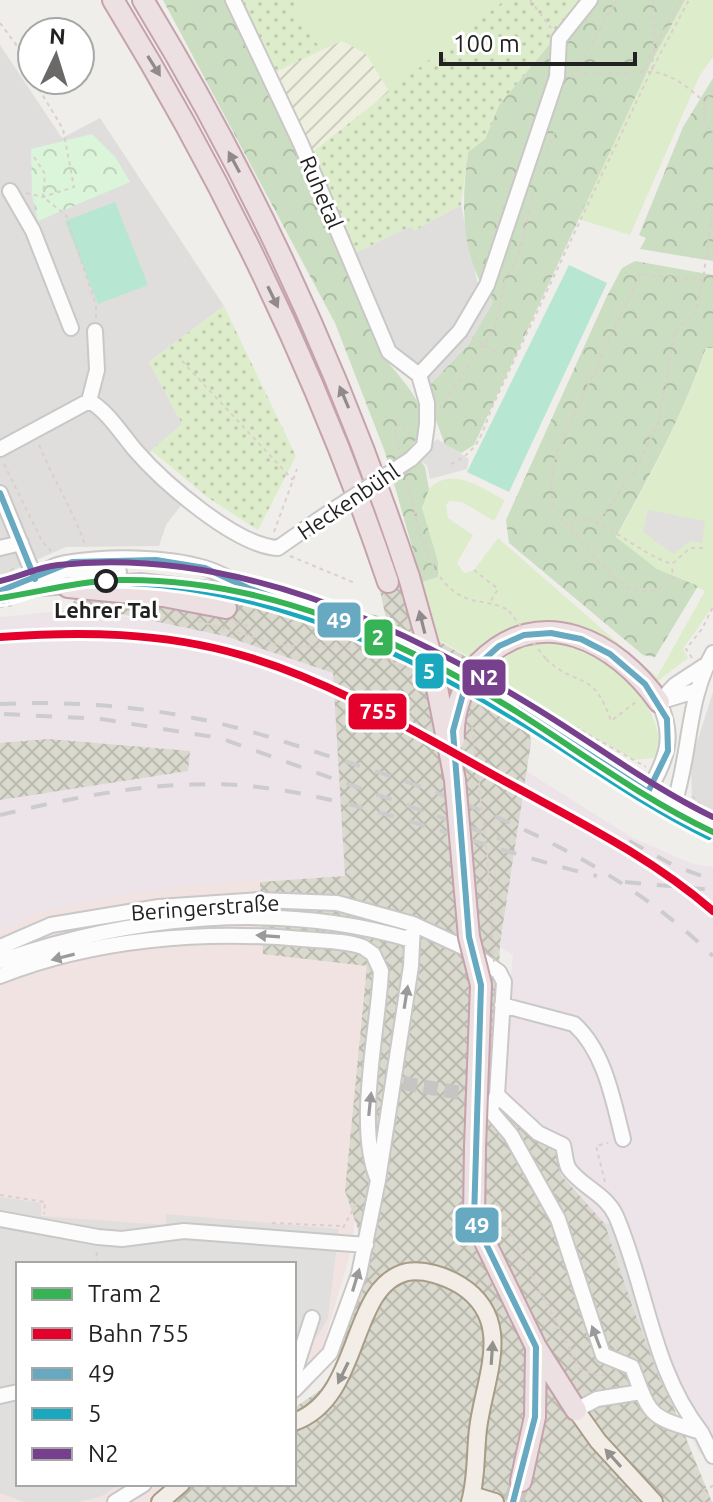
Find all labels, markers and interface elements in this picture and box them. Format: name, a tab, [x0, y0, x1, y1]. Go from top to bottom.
north arrow	[16, 16, 96, 96]
scale bar	[441, 16, 635, 66]
text: N	[48, 23, 66, 49]
text: 100 m	[453, 30, 520, 57]
one-way arrow	[146, 56, 161, 77]
one-way arrow	[228, 150, 241, 173]
street label: Ruhetal	[296, 152, 349, 232]
one-way arrow	[266, 286, 280, 309]
one-way arrow	[338, 385, 351, 409]
street label: Heckenbühl	[293, 458, 404, 544]
marker: Lehrer Tal	[95, 570, 117, 592]
place label: Lehrer Tal	[54, 597, 158, 622]
line badge: 49	[316, 601, 362, 639]
text: 49	[327, 607, 351, 632]
one-way arrow	[416, 609, 428, 634]
line badge: 2	[363, 618, 394, 657]
text: 2	[372, 624, 384, 649]
line badge: 5	[414, 652, 445, 690]
text: 5	[423, 658, 435, 683]
line badge: N2	[461, 658, 507, 697]
text: N2	[470, 664, 498, 689]
line badge: 755	[347, 692, 408, 731]
text: 755	[359, 698, 397, 723]
street label: Beringerstraße	[130, 889, 280, 925]
one-way arrow	[255, 929, 280, 942]
one-way arrow	[50, 952, 75, 964]
one-way arrow	[400, 984, 413, 1009]
one-way arrow	[363, 1091, 376, 1116]
line badge: 49	[454, 1206, 500, 1244]
text: 49	[465, 1212, 489, 1237]
legend	[16, 1262, 296, 1486]
one-way arrow	[351, 1268, 363, 1292]
text: Tram 2	[88, 1280, 162, 1307]
text: Bahn 755	[88, 1320, 189, 1347]
one-way arrow	[589, 1325, 602, 1349]
one-way arrow	[486, 1340, 499, 1365]
text: 49	[88, 1360, 115, 1387]
one-way arrow	[336, 1361, 350, 1384]
text: 5	[88, 1400, 102, 1427]
text: N2	[88, 1440, 119, 1467]
one-way arrow	[604, 1449, 622, 1468]

